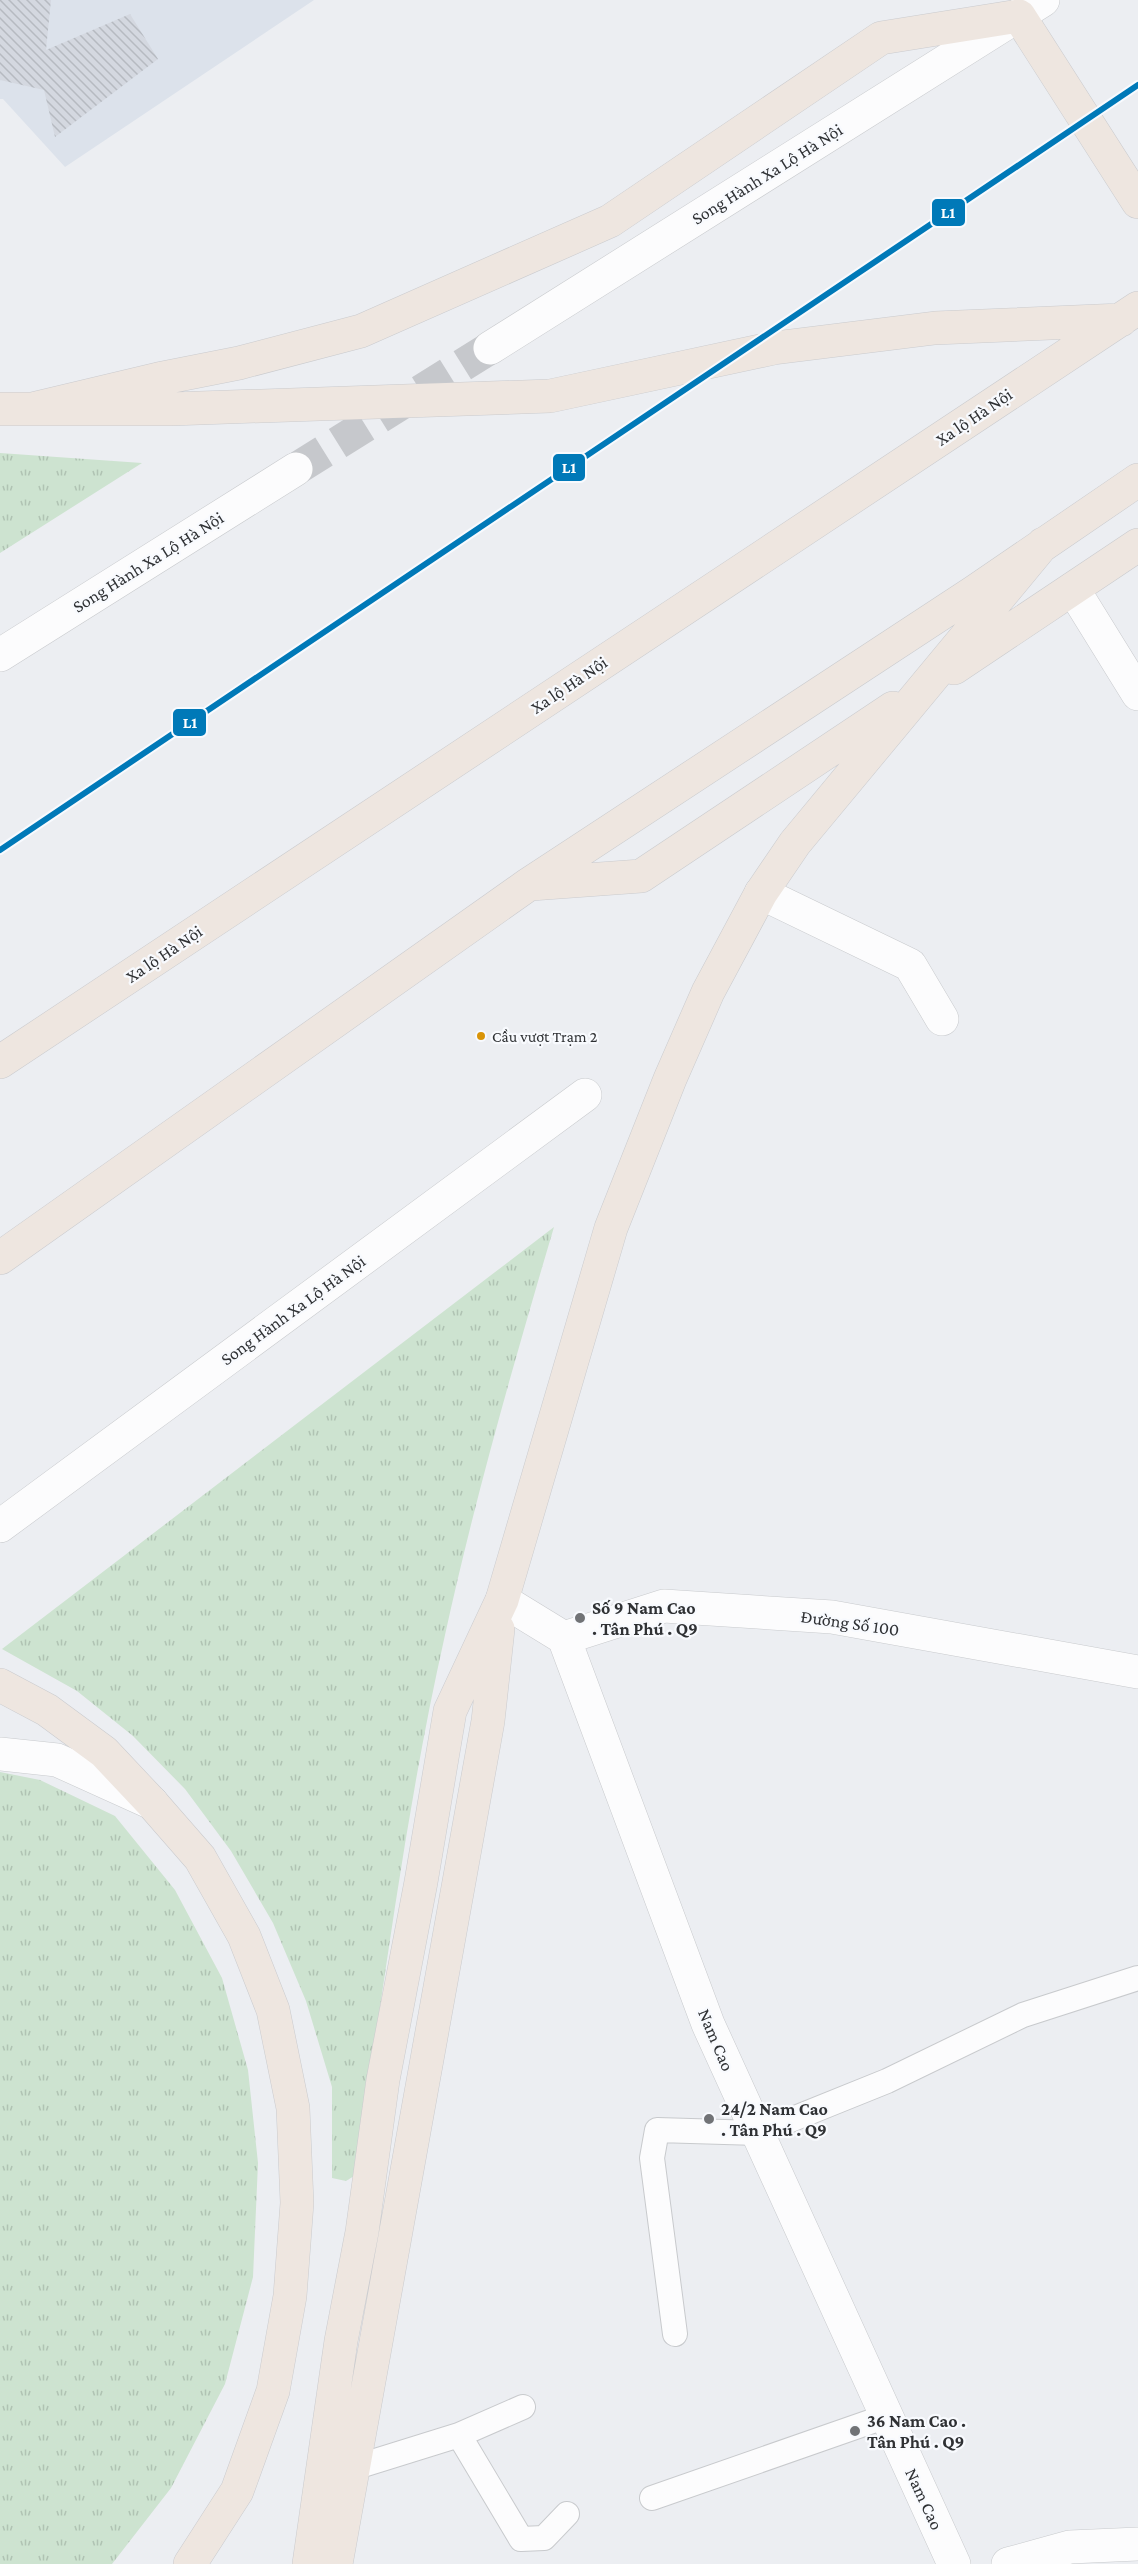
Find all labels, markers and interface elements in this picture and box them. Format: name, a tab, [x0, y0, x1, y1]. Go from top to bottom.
street label: Song Hành Xa Lộ Hà Nội	[688, 119, 846, 229]
line badge: L1	[931, 198, 966, 227]
text: L1	[941, 204, 955, 221]
street label: Xa lộ Hà Nội	[932, 384, 1016, 450]
line badge: L1	[552, 453, 586, 482]
text: L1	[562, 459, 576, 476]
street label: Song Hành Xa Lộ Hà Nội	[69, 507, 227, 617]
street label: Xa lộ Hà Nội	[527, 652, 611, 718]
line badge: L1	[172, 708, 207, 737]
text: L1	[183, 714, 197, 731]
street label: Xa lộ Hà Nội	[122, 921, 206, 987]
place label: Cầu vượt Trạm 2	[492, 1028, 598, 1046]
marker: Cầu vượt Trạm 2	[475, 1030, 487, 1042]
street label: Song Hành Xa Lộ Hà Nội	[217, 1251, 369, 1369]
place label: Số 9 Nam Cao . Tân Phú . Q9	[592, 1598, 698, 1639]
street label: Đường Số 100	[799, 1606, 901, 1640]
marker: Số 9 Nam Cao . Tân Phú . Q9	[573, 1611, 587, 1625]
street label: Nam Cao	[694, 2006, 738, 2074]
place label: 24/2 Nam Cao . Tân Phú . Q9	[721, 2099, 828, 2140]
marker: 24/2 Nam Cao . Tân Phú . Q9	[702, 2112, 716, 2126]
place label: 36 Nam Cao . Tân Phú . Q9	[867, 2411, 966, 2452]
marker: 36 Nam Cao . Tân Phú . Q9	[848, 2424, 862, 2438]
street label: Nam Cao	[901, 2465, 947, 2533]

